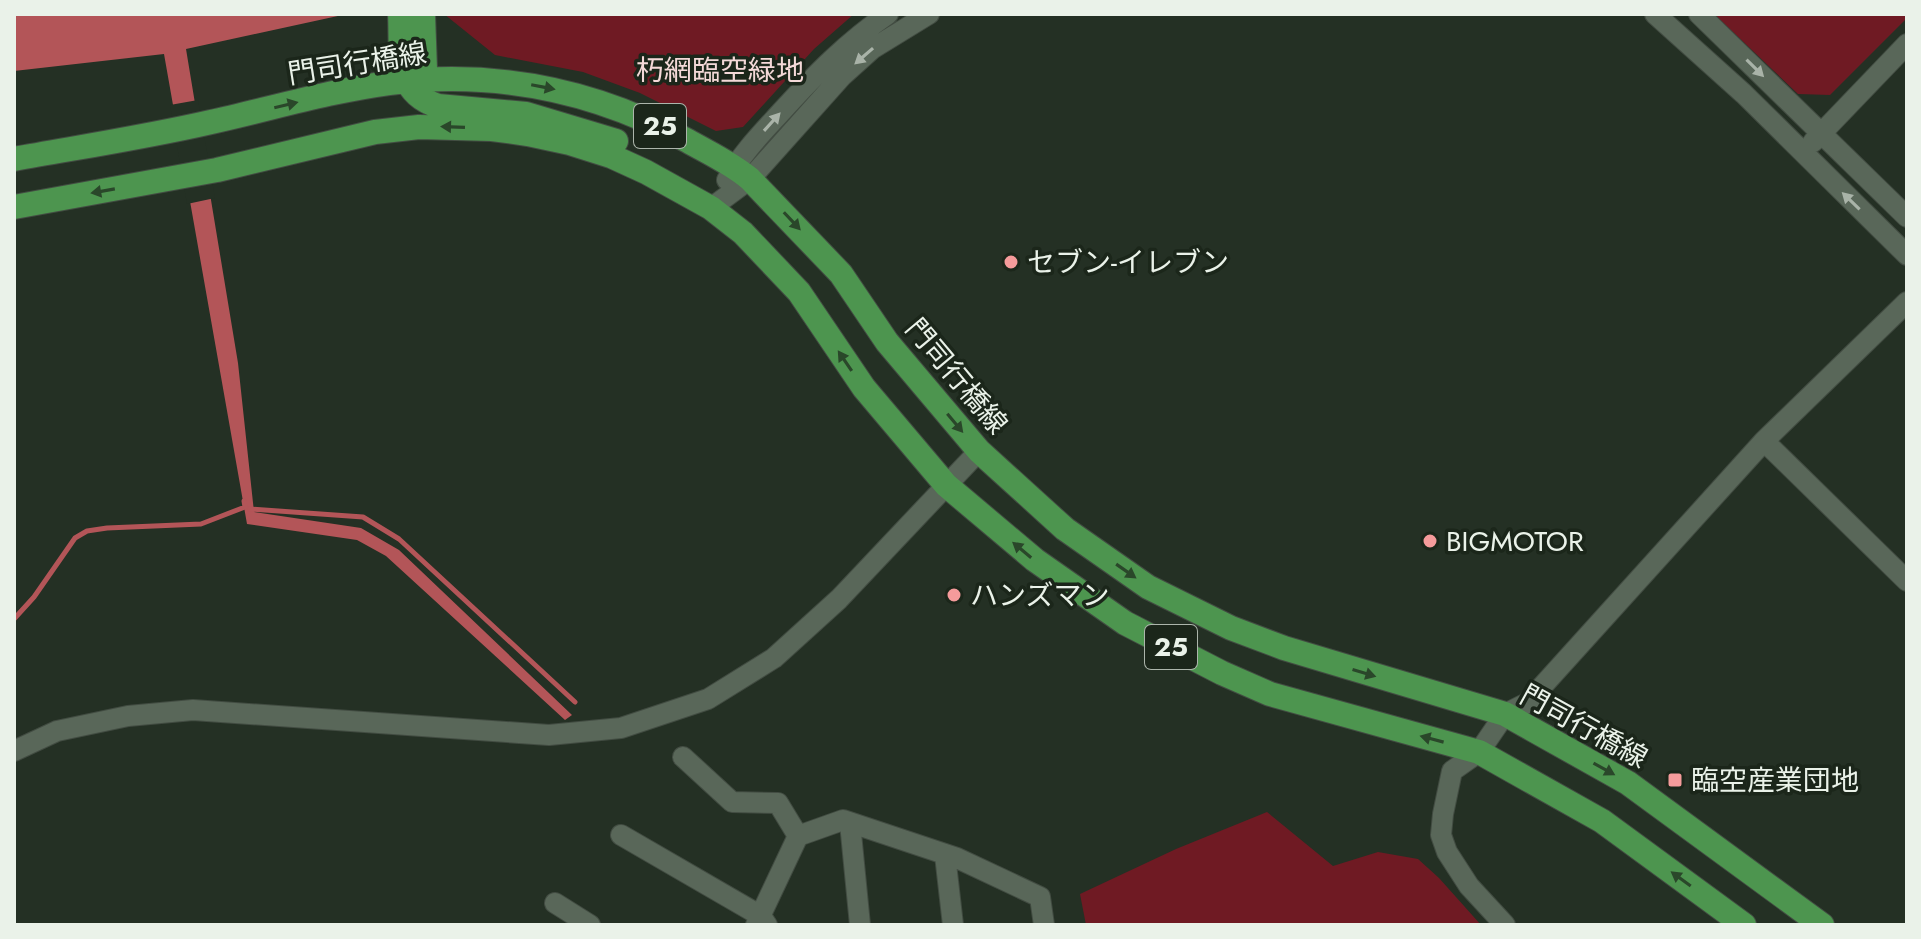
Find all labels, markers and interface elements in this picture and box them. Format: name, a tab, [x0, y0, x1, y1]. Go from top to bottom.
street label: 門司行橋線	[285, 32, 429, 95]
one-way arrow	[855, 47, 875, 64]
park label: 朽網臨空緑地	[636, 50, 804, 91]
one-way arrow	[1745, 58, 1764, 77]
one-way arrow	[530, 82, 555, 94]
one-way arrow	[273, 98, 298, 111]
road number: 25	[634, 104, 686, 148]
one-way arrow	[762, 113, 780, 132]
one-way arrow	[440, 121, 465, 134]
one-way arrow	[90, 186, 115, 198]
one-way arrow	[1842, 192, 1861, 211]
one-way arrow	[783, 211, 801, 230]
place label: セブン-イレブン	[1027, 242, 1229, 283]
marker: セブン-イレブン	[1002, 253, 1020, 271]
street label: 門司行橋線	[896, 310, 1017, 443]
one-way arrow	[838, 350, 853, 371]
one-way arrow	[946, 413, 963, 433]
place label: BIGMOTOR	[1446, 521, 1584, 562]
marker: BIGMOTOR	[1421, 532, 1439, 550]
one-way arrow	[1013, 542, 1033, 559]
one-way arrow	[1115, 563, 1137, 579]
place label: ハンズマン	[970, 575, 1109, 616]
marker: ハンズマン	[945, 586, 963, 604]
road number: 25	[1145, 625, 1197, 669]
one-way arrow	[1352, 667, 1376, 680]
street label: 門司行橋線	[1513, 675, 1655, 778]
one-way arrow	[1420, 732, 1444, 745]
place label: 臨空産業団地	[1691, 760, 1859, 801]
one-way arrow	[1592, 762, 1615, 776]
marker: 臨空産業団地	[1666, 771, 1684, 789]
one-way arrow	[1671, 872, 1692, 887]

